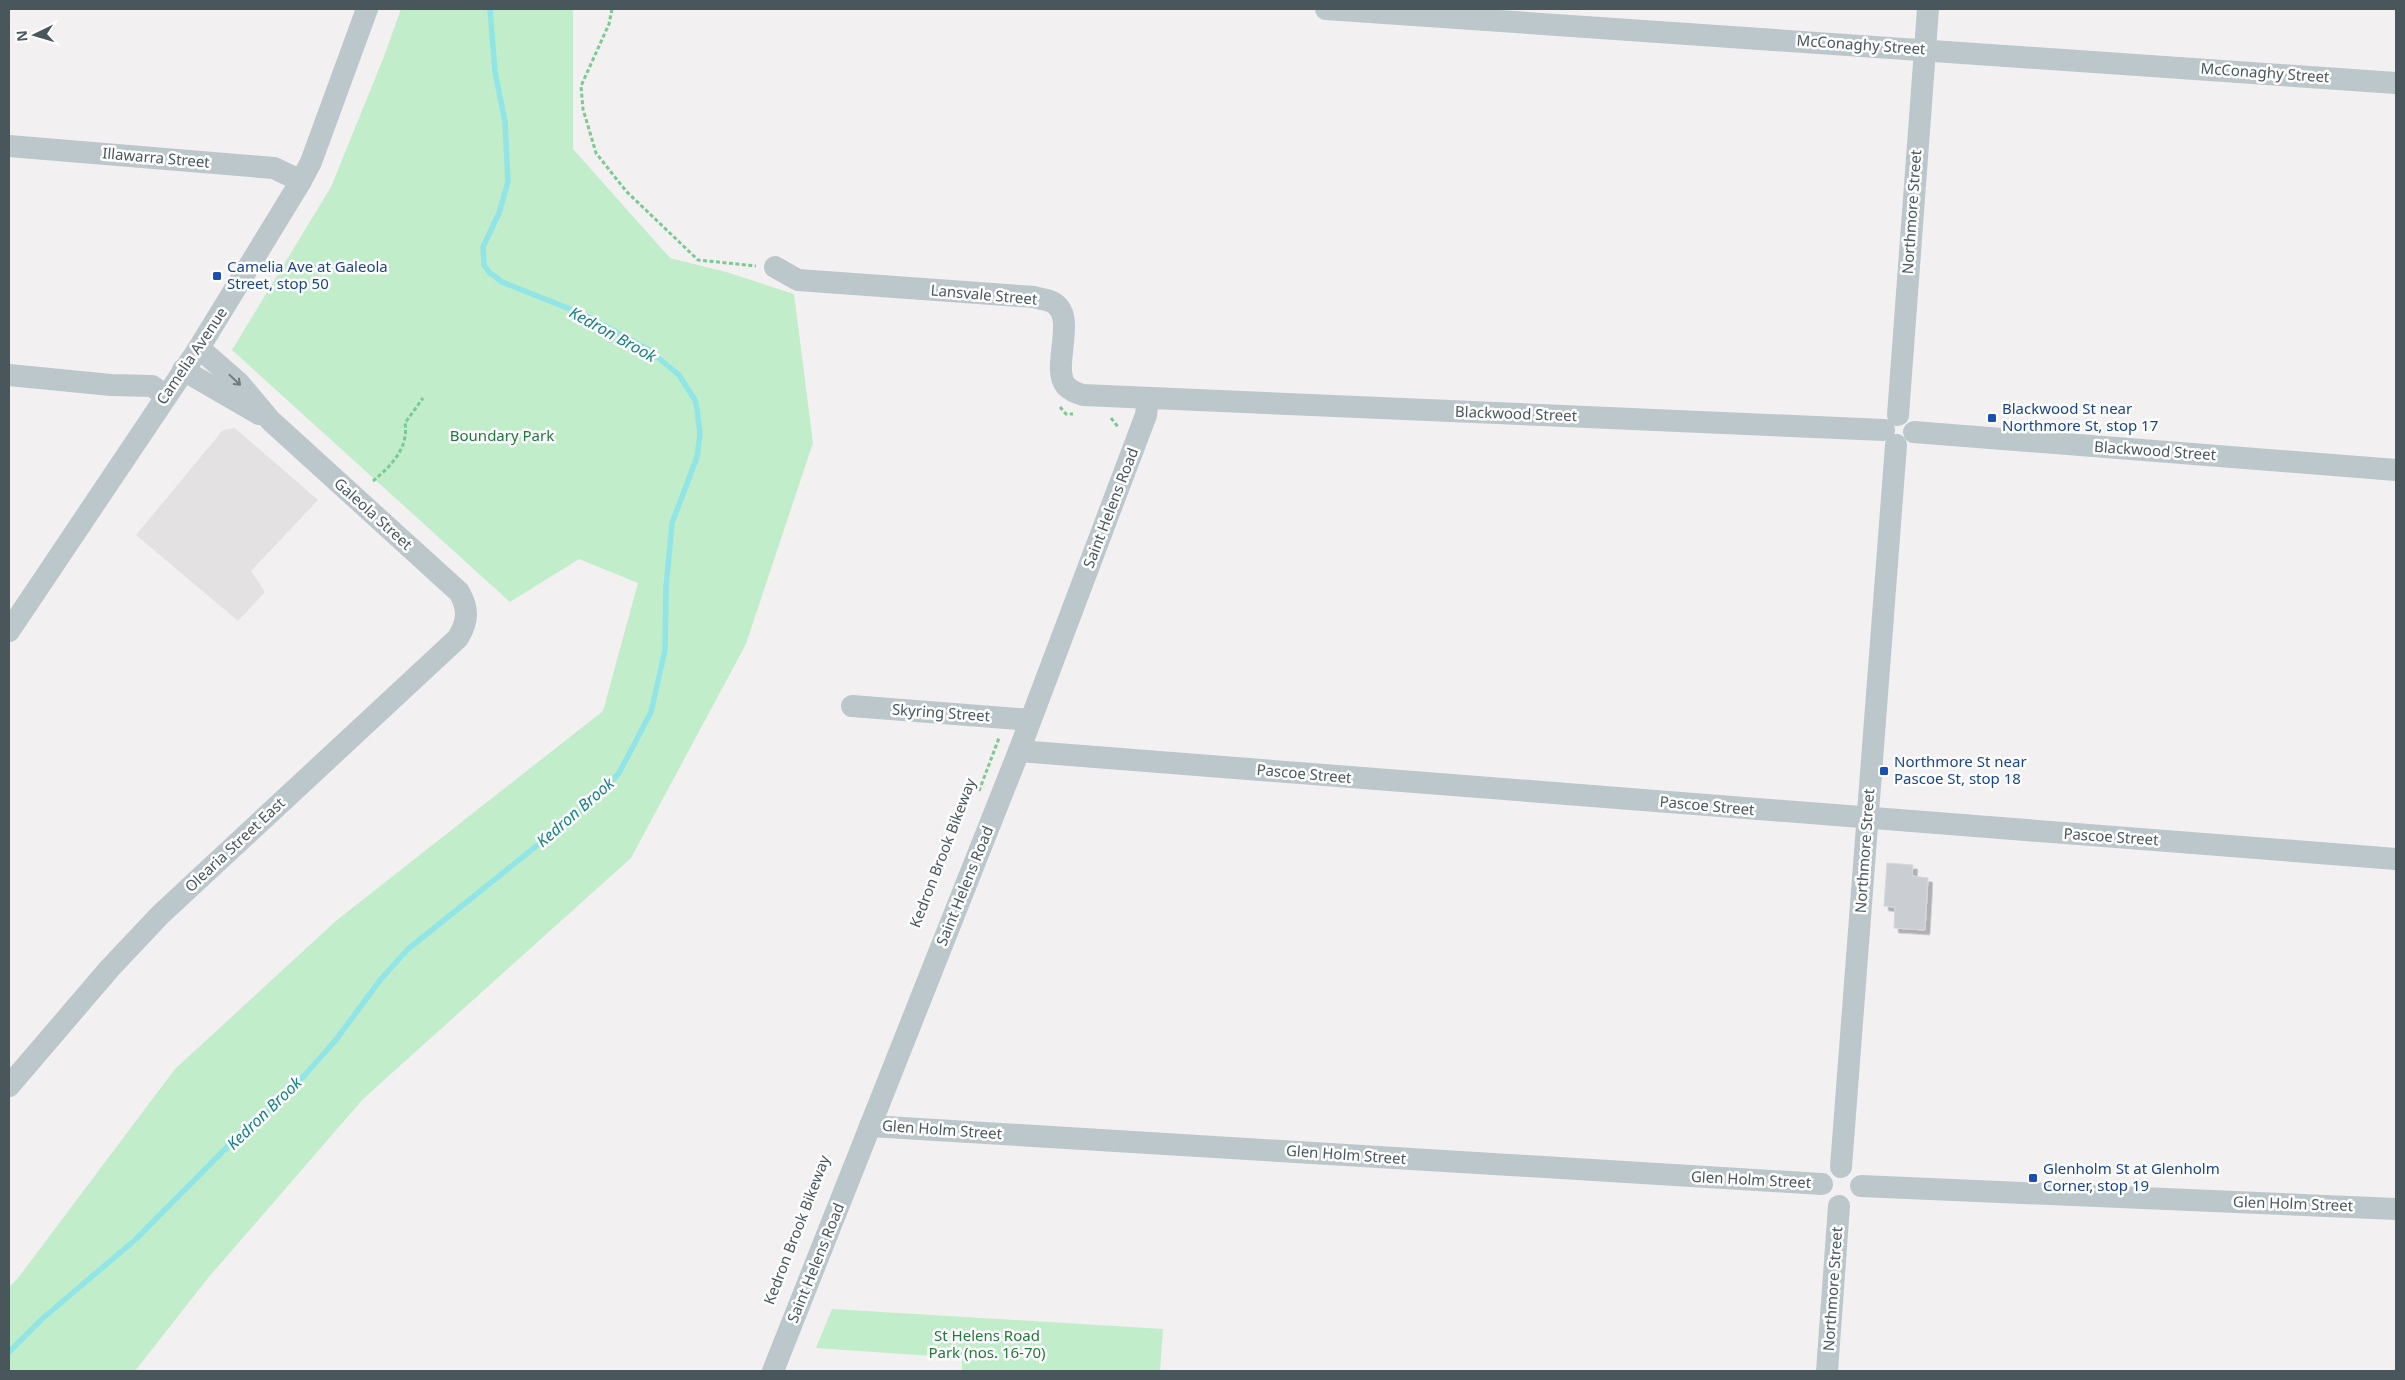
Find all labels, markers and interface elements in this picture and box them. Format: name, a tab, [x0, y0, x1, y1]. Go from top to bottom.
north arrow	[10, 10, 60, 60]
text: N	[12, 30, 32, 43]
street label: McConaghy Street	[1796, 30, 1927, 59]
street label: McConaghy Street	[2200, 58, 2331, 87]
street label: Illawarra Street	[102, 142, 211, 172]
street label: Northmore Street	[1897, 149, 1925, 275]
place label: Camelia Ave at Galeola Street, stop 50	[227, 256, 388, 293]
marker: Camelia Ave at Galeola Street, stop 50	[211, 270, 223, 282]
street label: Lansvale Street	[930, 279, 1039, 309]
water label: Kedron Brook	[566, 301, 661, 367]
street label: Camelia Avenue	[151, 303, 231, 408]
one-way arrow	[229, 374, 242, 386]
place label: Blackwood St near Northmore St, stop 17	[2002, 398, 2158, 435]
street label: Blackwood Street	[1455, 401, 1578, 425]
marker: Blackwood St near Northmore St, stop 17	[1986, 412, 1998, 424]
park label: Boundary Park	[450, 425, 554, 445]
street label: Blackwood Street	[2093, 436, 2217, 464]
street label: Saint Helens Road	[1078, 445, 1142, 571]
street label: Galeola Street	[330, 473, 418, 554]
street label: Skyring Street	[891, 699, 991, 725]
place label: Northmore St near Pascoe St, stop 18	[1894, 751, 2027, 788]
street label: Pascoe Street	[1256, 759, 1353, 787]
marker: Northmore St near Pascoe St, stop 18	[1878, 765, 1890, 777]
water label: Kedron Brook	[531, 771, 619, 852]
street label: Kedron Brook Bikeway	[904, 775, 980, 930]
street label: Northmore Street	[1850, 788, 1878, 914]
street label: Pascoe Street	[1659, 791, 1756, 819]
street label: Olearia Street East	[180, 792, 289, 896]
street label: Saint Helens Road	[931, 823, 997, 948]
street label: Pascoe Street	[2063, 823, 2160, 849]
water label: Kedron Brook	[222, 1071, 307, 1154]
street label: Glen Holm Street	[881, 1115, 1003, 1143]
street label: Glen Holm Street	[1285, 1140, 1407, 1168]
street label: Kedron Brook Bikeway	[758, 1152, 834, 1307]
place label: Glenholm St at Glenholm Corner, stop 19	[2043, 1158, 2220, 1195]
street label: Glen Holm Street	[1690, 1166, 1812, 1192]
marker: Glenholm St at Glenholm Corner, stop 19	[2027, 1172, 2039, 1184]
street label: Glen Holm Street	[2233, 1191, 2354, 1215]
street label: Saint Helens Road	[782, 1200, 848, 1325]
street label: Northmore Street	[1818, 1226, 1846, 1352]
park label: St Helens Road Park (nos. 16-70)	[928, 1325, 1046, 1362]

